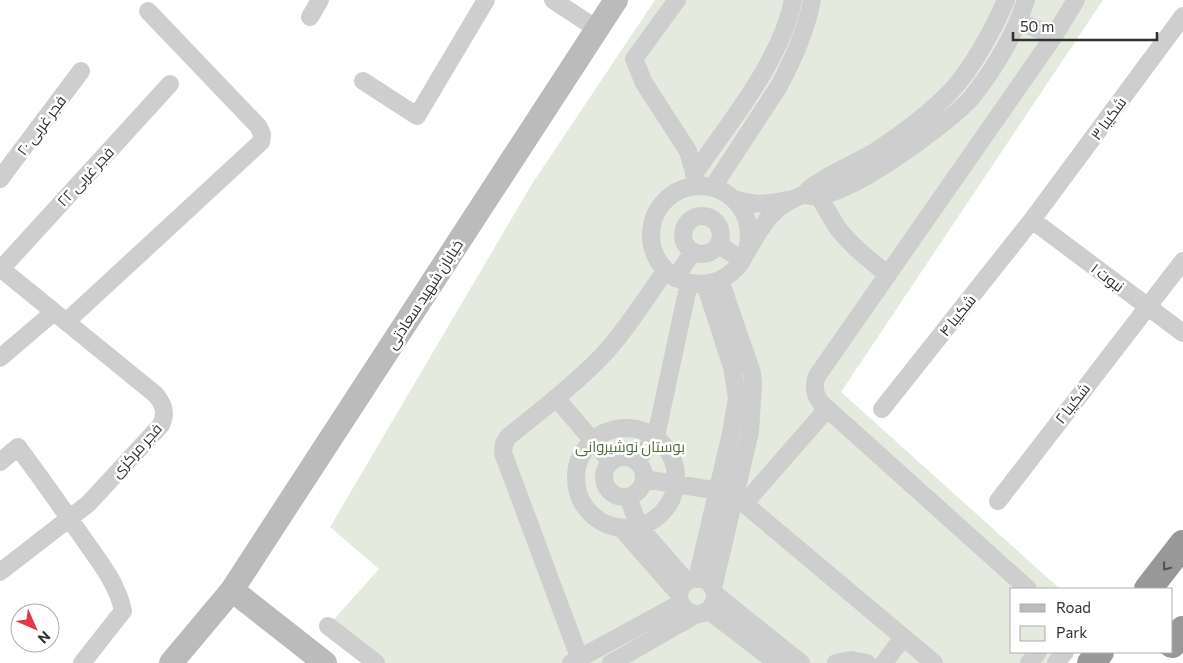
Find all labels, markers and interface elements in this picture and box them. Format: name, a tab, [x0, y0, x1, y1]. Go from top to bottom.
scale bar	[1013, 10, 1157, 42]
text: 50 m	[1020, 17, 1054, 35]
street label: فجر غربی ۲۰	[13, 91, 71, 160]
street label: شکیبا ۳	[1086, 93, 1130, 143]
street label: فجر غربی ۲۲	[53, 142, 119, 211]
street label: خیابان شهید سعادتی	[382, 236, 468, 353]
street label: نبوت ۱	[1087, 259, 1128, 296]
street label: شکیبا ۴	[935, 291, 979, 339]
street label: شکیبا ۲	[1051, 379, 1093, 427]
street label: فجر مرکزی	[107, 419, 167, 482]
park label: بوستان نوشیروانی	[575, 437, 685, 457]
one-way arrow	[1163, 561, 1171, 570]
legend	[1010, 588, 1173, 653]
text: Road	[1056, 598, 1091, 616]
north arrow	[10, 603, 60, 653]
text: Park	[1056, 623, 1087, 641]
text: N	[35, 628, 54, 647]

